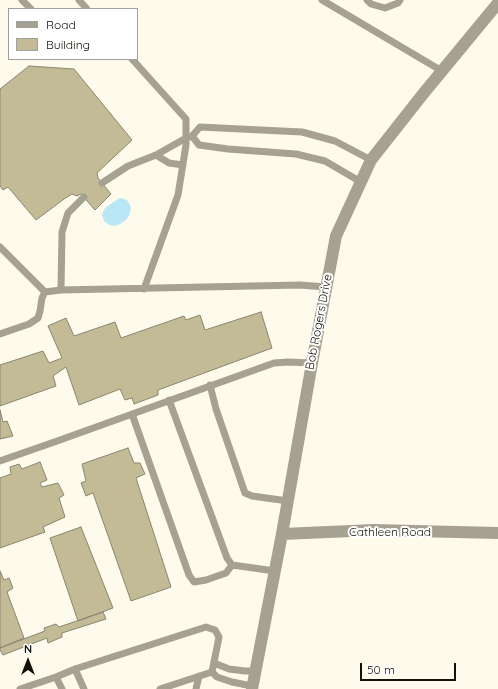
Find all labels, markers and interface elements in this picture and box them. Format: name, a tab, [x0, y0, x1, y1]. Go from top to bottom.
legend	[8, 8, 138, 60]
text: Road	[46, 17, 76, 32]
text: Building	[46, 37, 90, 52]
street label: Bob Rogers Drive	[303, 273, 335, 371]
street label: Cathleen Road	[349, 525, 431, 539]
north arrow	[8, 641, 48, 681]
text: N	[24, 642, 32, 656]
scale bar	[362, 655, 458, 681]
text: 50 m	[367, 662, 395, 677]

